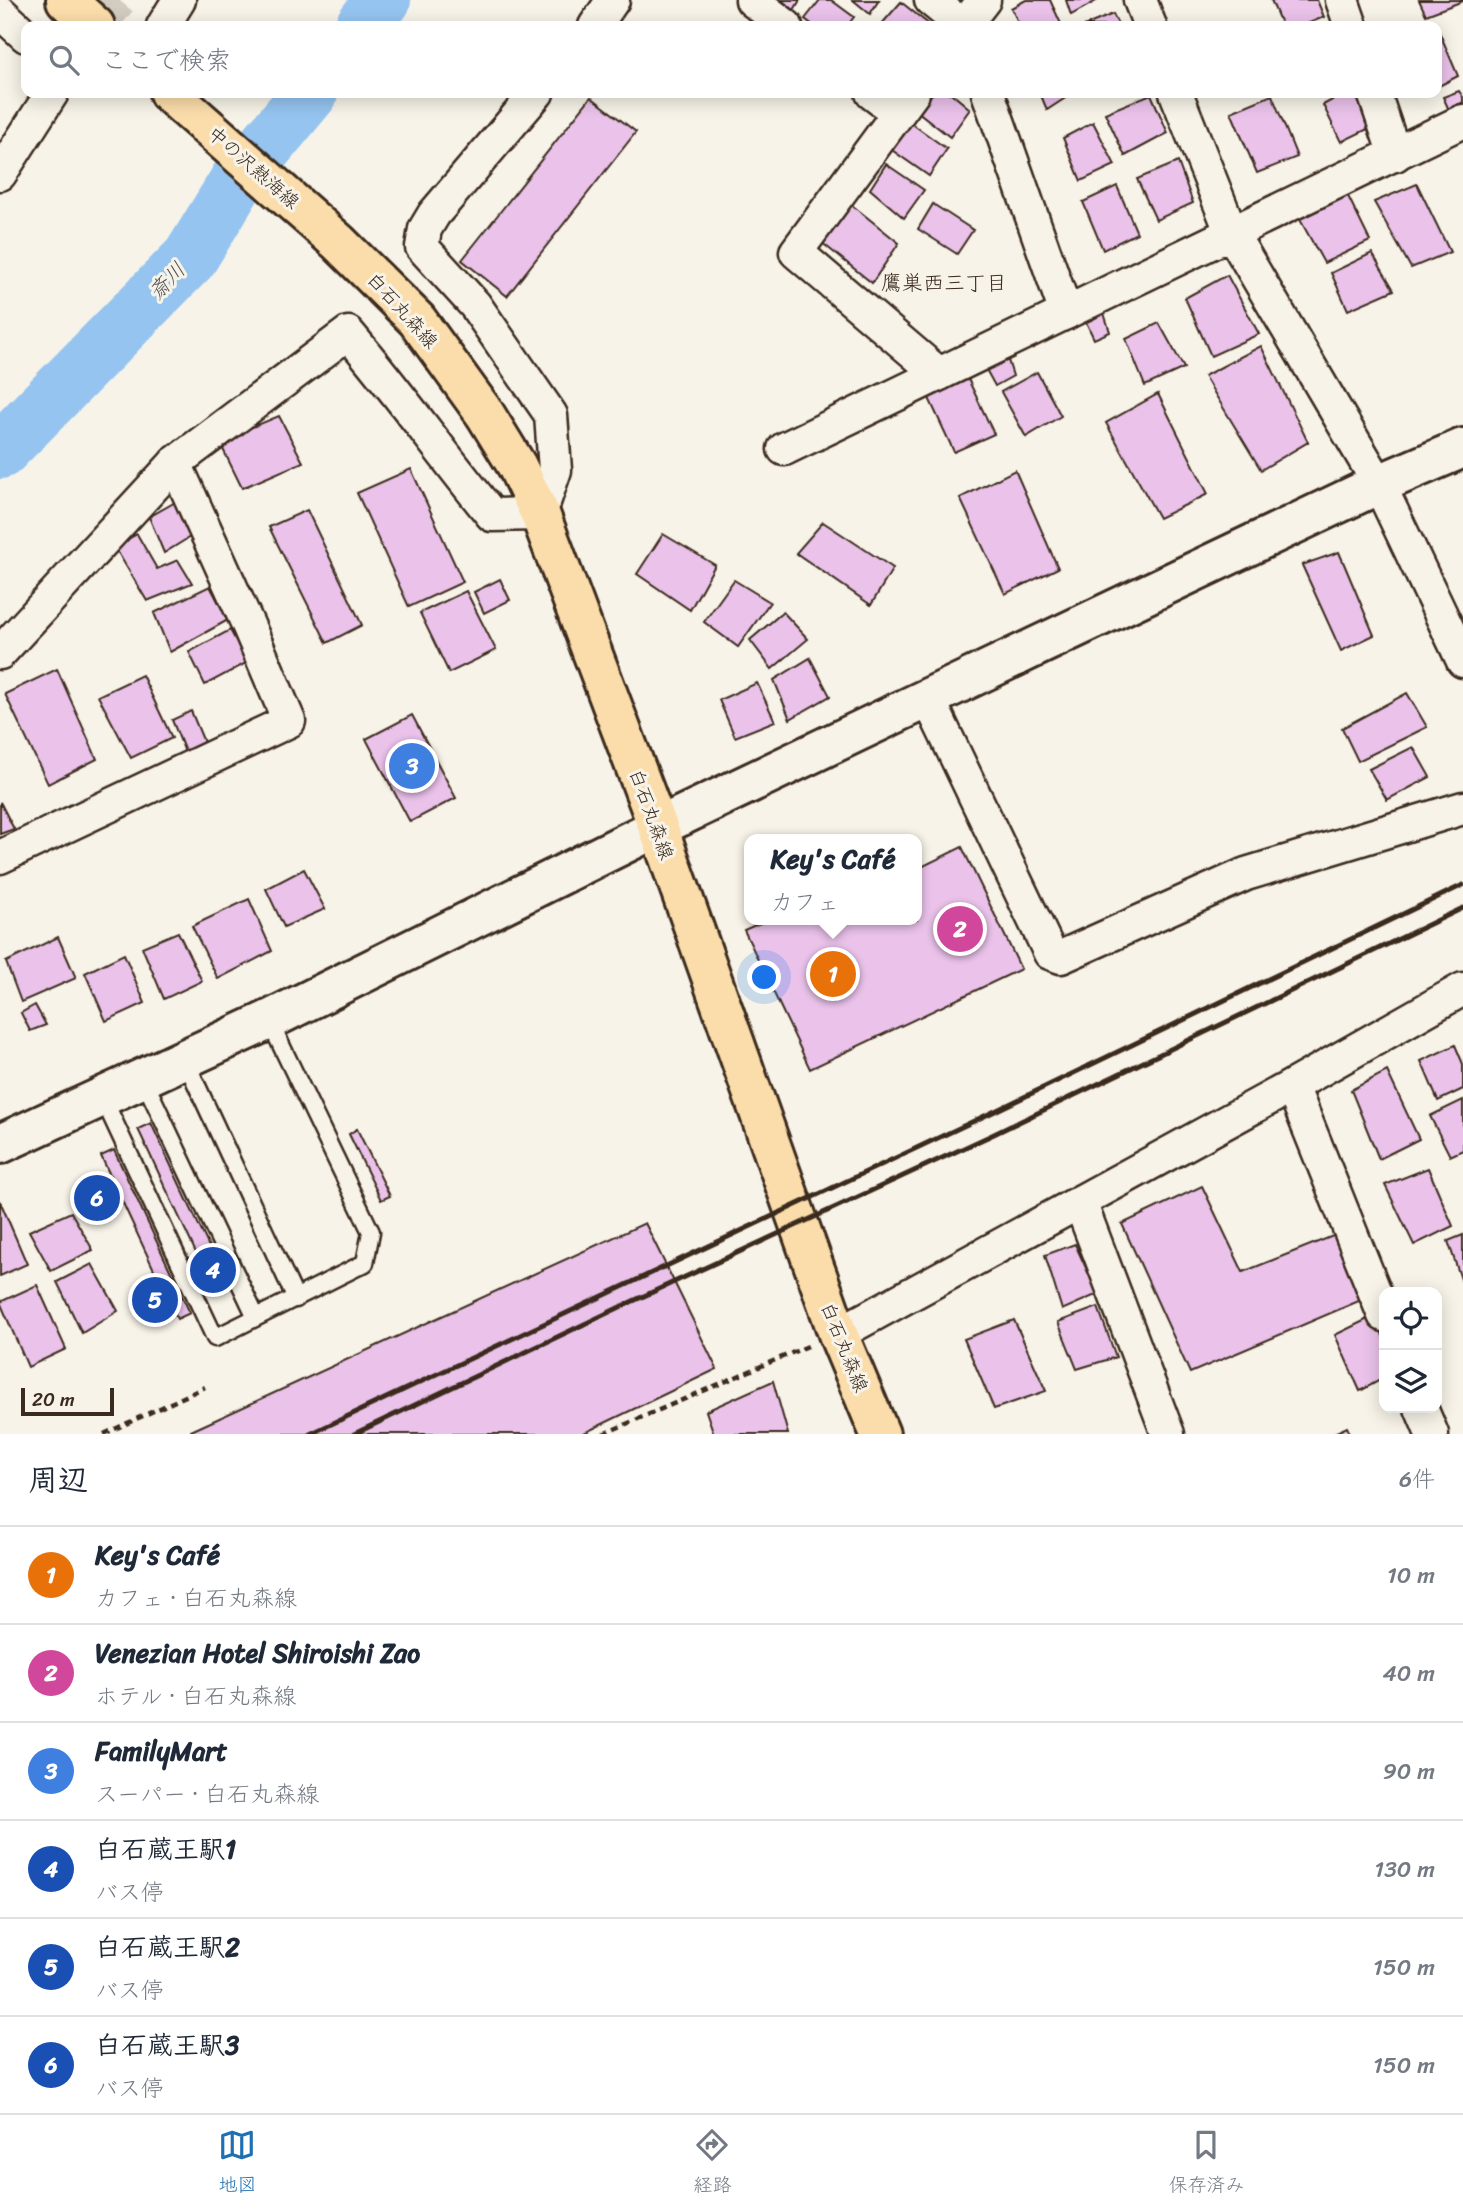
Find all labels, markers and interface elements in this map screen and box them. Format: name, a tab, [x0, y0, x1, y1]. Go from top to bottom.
search box	[21, 21, 1442, 98]
text: ここで検索	[101, 37, 231, 83]
icon: search	[45, 41, 83, 79]
street label: 中の沢熱海線	[200, 118, 308, 217]
water label: 斎川	[139, 253, 195, 309]
street label: 白石丸森線	[359, 264, 447, 357]
district label: 鷹巣西三丁目	[881, 264, 1007, 302]
pin: 3	[389, 740, 435, 792]
street label: 白石丸森線	[620, 764, 683, 864]
popup	[744, 834, 922, 925]
text: Key's Café	[770, 836, 896, 882]
text: カフェ	[770, 882, 839, 923]
pin: 2	[937, 903, 983, 955]
pin: 1	[810, 948, 856, 1000]
your location	[747, 960, 781, 994]
pin: 6	[74, 1172, 120, 1224]
pin: 4	[190, 1244, 236, 1296]
pin: 5	[132, 1274, 178, 1326]
map controls	[1379, 1287, 1442, 1413]
button: locate	[1379, 1287, 1442, 1350]
street label: 白石丸森線	[811, 1297, 878, 1397]
button: layers	[1379, 1350, 1442, 1413]
text: 20 m	[32, 1383, 75, 1416]
scale bar	[21, 1385, 114, 1417]
text: 周辺	[28, 1453, 88, 1507]
text: 6件	[1399, 1459, 1435, 1500]
text: Key's Café	[95, 1532, 220, 1578]
text: 1	[46, 1555, 56, 1596]
text: 10 m	[1387, 1555, 1435, 1596]
text: カフェ · 白石丸森線	[95, 1578, 297, 1619]
text: Venezian Hotel Shiroishi Zao	[95, 1630, 420, 1676]
text: 2	[44, 1653, 58, 1694]
text: 40 m	[1382, 1653, 1435, 1694]
text: ホテル · 白石丸森線	[95, 1676, 296, 1717]
text: FamilyMart	[95, 1728, 227, 1774]
text: 3	[45, 1751, 57, 1792]
text: 90 m	[1383, 1751, 1435, 1792]
text: スーパー · 白石丸森線	[95, 1774, 319, 1815]
text: 白石蔵王駅1	[95, 1826, 236, 1872]
text: 4	[44, 1849, 58, 1890]
text: 130 m	[1374, 1849, 1435, 1890]
text: バス停	[95, 1872, 164, 1913]
text: 白石蔵王駅2	[95, 1924, 240, 1970]
text: 5	[44, 1947, 58, 1988]
text: 150 m	[1373, 1947, 1435, 1988]
text: バス停	[95, 1970, 164, 2011]
text: 白石蔵王駅3	[95, 2022, 239, 2068]
text: 6	[44, 2045, 58, 2086]
text: 150 m	[1373, 2045, 1435, 2086]
text: バス停	[95, 2068, 164, 2109]
tab: 地図	[218, 2126, 257, 2201]
tab: 経路	[693, 2126, 732, 2201]
tab: 保存済み	[1168, 2126, 1245, 2201]

